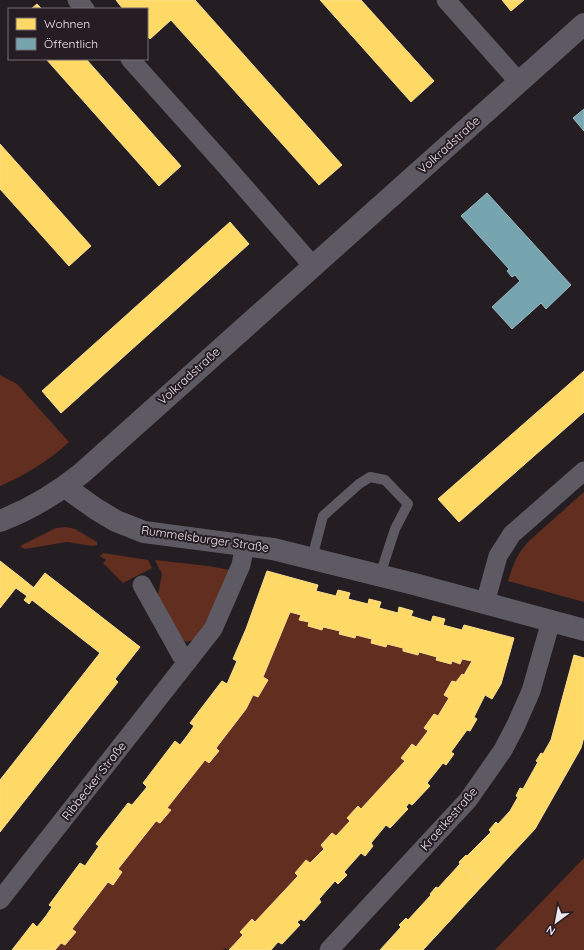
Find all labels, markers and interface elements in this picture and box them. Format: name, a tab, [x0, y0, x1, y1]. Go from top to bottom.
legend	[8, 8, 148, 60]
text: Wohnen	[44, 16, 90, 31]
text: Öffentlich	[44, 36, 98, 51]
street label: Volkradstraße	[414, 113, 483, 177]
street label: Volkradstraße	[154, 344, 223, 408]
street label: Rummelsburger Straße	[140, 522, 270, 555]
street label: Ribbecker Straße	[58, 738, 129, 823]
street label: Kraetkestraße	[417, 784, 480, 853]
north arrow	[536, 902, 576, 942]
text: N	[544, 922, 558, 939]

